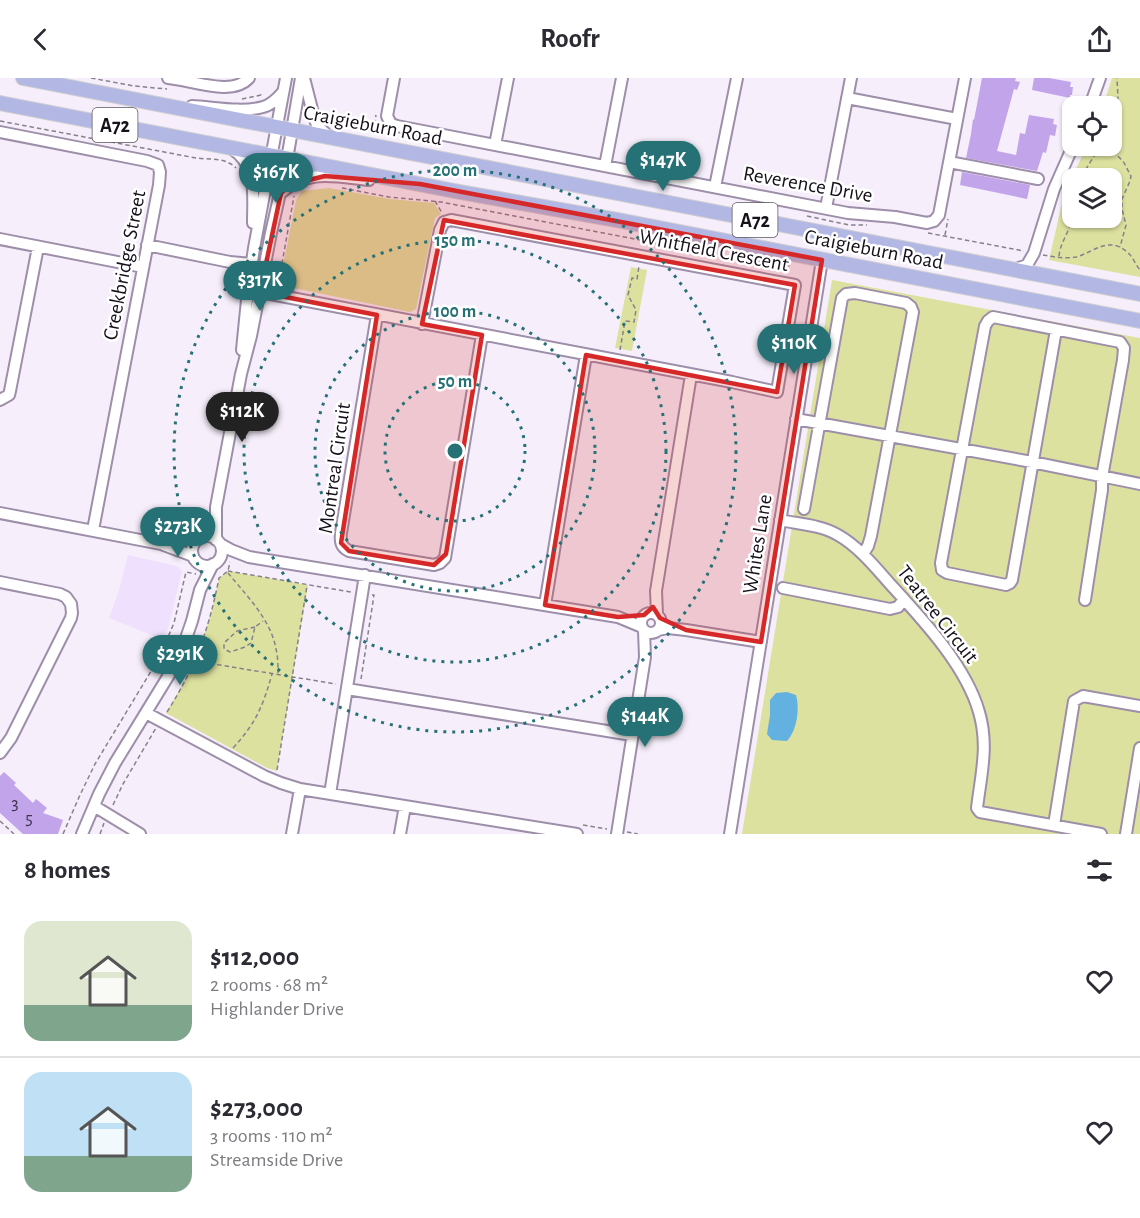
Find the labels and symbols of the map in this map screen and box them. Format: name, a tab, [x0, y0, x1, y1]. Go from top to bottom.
street label: Craigieburn Road	[302, 102, 444, 149]
road number: A72	[92, 108, 138, 142]
pin: $147K	[621, 141, 705, 192]
pin: $167K	[234, 153, 318, 204]
text: 200 m	[433, 162, 477, 180]
street label: Reverence Drive	[742, 163, 874, 206]
street label: Creekbridge Street	[100, 188, 149, 342]
road number: A72	[732, 203, 777, 237]
street label: Whitfield Crescent	[637, 226, 791, 275]
street label: Craigieburn Road	[803, 226, 945, 273]
text: 150 m	[435, 232, 475, 250]
pin: $317K	[218, 261, 302, 312]
text: 100 m	[434, 303, 476, 321]
pin: $110K	[752, 324, 836, 375]
text: 50 m	[438, 373, 472, 391]
pin: $112K	[200, 392, 284, 443]
street label: Montreal Circuit	[315, 401, 354, 535]
centre of rings	[445, 441, 465, 461]
street label: Whites Lane	[739, 493, 776, 595]
pin: $273K	[136, 507, 220, 558]
street label: Teatree Circuit	[893, 561, 982, 667]
pin: $291K	[138, 635, 222, 686]
pin: $144K	[603, 697, 687, 748]
house number: 3	[11, 795, 19, 813]
house number: 5	[25, 810, 33, 828]

